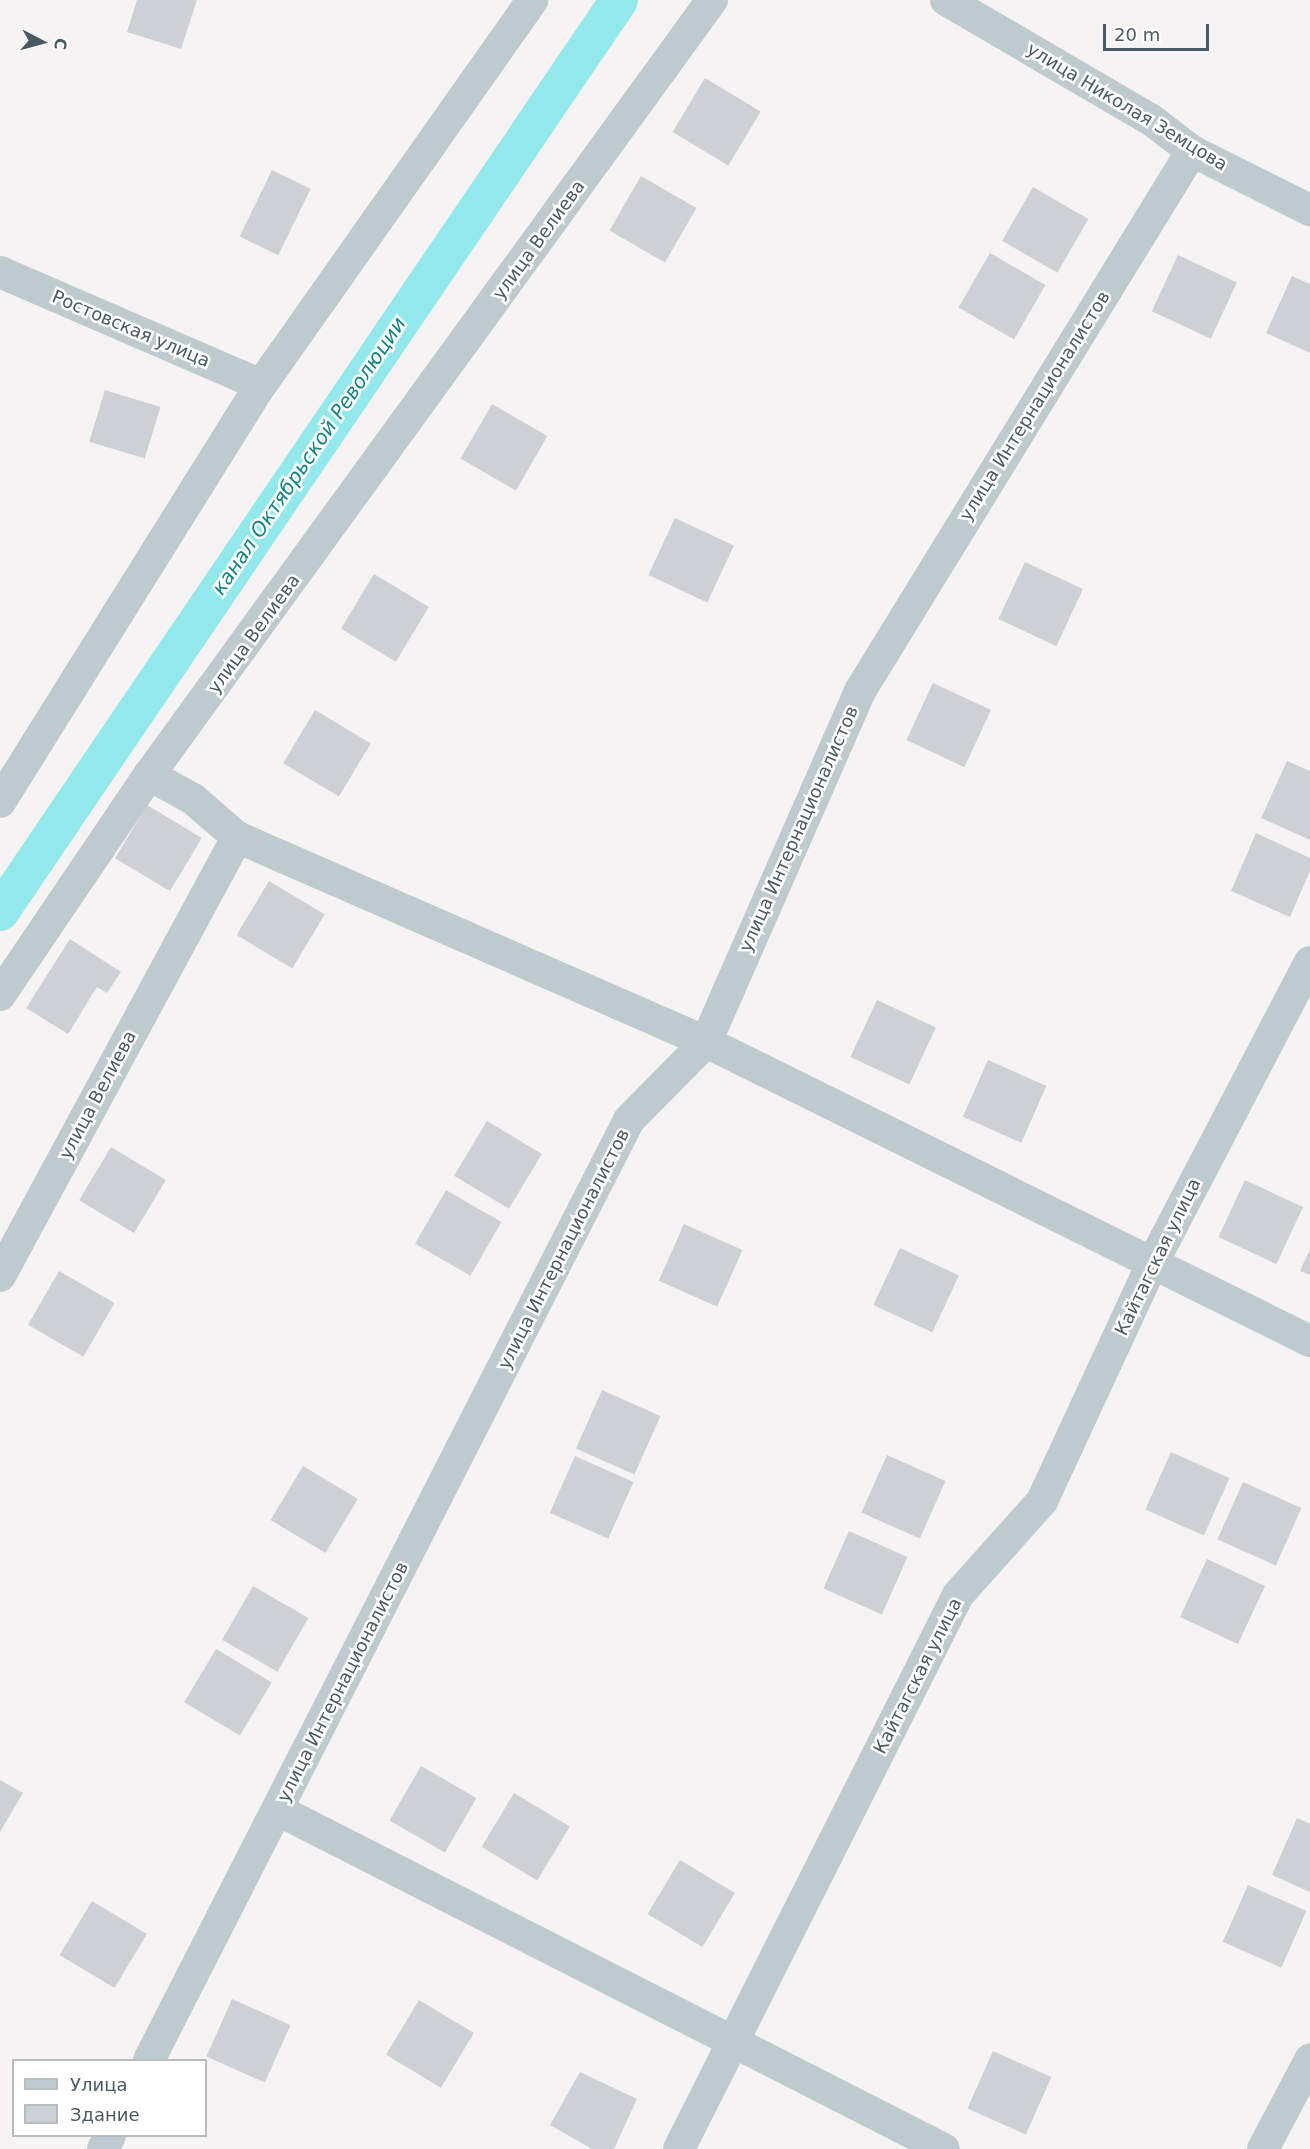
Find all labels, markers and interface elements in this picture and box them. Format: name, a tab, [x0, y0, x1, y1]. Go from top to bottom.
north arrow	[12, 12, 72, 72]
scale bar	[1106, 12, 1212, 50]
text: 20 m	[1114, 24, 1160, 45]
text: С	[50, 37, 70, 51]
street label: улица Николая Земцова	[1023, 38, 1231, 176]
street label: улица Велиева	[488, 176, 590, 304]
street label: Ростовская улица	[49, 286, 213, 372]
street label: улица Интернационалистов	[955, 287, 1115, 525]
water label: канал Октябрьской Революции	[207, 313, 411, 599]
street label: улица Велиева	[203, 570, 305, 698]
street label: улица Интернационалистов	[735, 703, 863, 955]
street label: улица Велиева	[55, 1027, 141, 1163]
street label: улица Интернационалистов	[494, 1125, 634, 1373]
street label: Кайтагская улица	[1111, 1175, 1205, 1339]
street label: улица Интернационалистов	[273, 1558, 413, 1806]
street label: Кайтагская улица	[869, 1594, 967, 1758]
legend	[12, 2059, 207, 2137]
text: Улица	[70, 2074, 127, 2095]
text: Здание	[70, 2104, 140, 2125]

